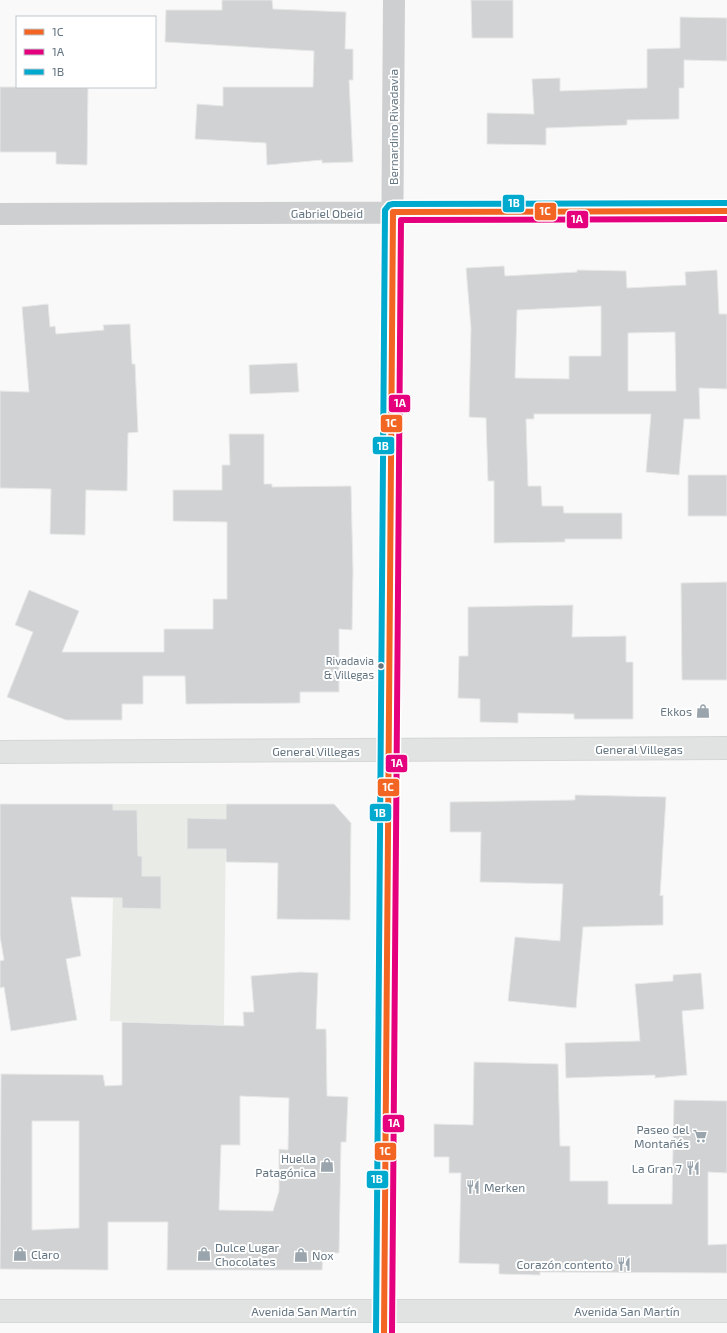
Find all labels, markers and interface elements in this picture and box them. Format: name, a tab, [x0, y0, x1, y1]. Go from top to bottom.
legend	[16, 16, 156, 88]
text: 1C	[52, 24, 64, 38]
text: 1A	[52, 44, 65, 58]
text: 1B	[52, 64, 64, 78]
street label: Bernardino Rivadavia	[386, 69, 400, 185]
line badge: 1B	[502, 194, 525, 213]
text: 1B	[508, 196, 520, 209]
line badge: 1C	[534, 202, 557, 221]
text: 1C	[539, 204, 551, 217]
street label: Gabriel Obeid	[291, 206, 363, 220]
line badge: 1A	[566, 210, 589, 229]
text: 1A	[571, 212, 584, 225]
line badge: 1A	[388, 394, 411, 413]
text: 1A	[394, 396, 407, 409]
line badge: 1C	[380, 414, 403, 433]
text: 1C	[385, 416, 397, 429]
line badge: 1B	[372, 436, 395, 455]
text: 1B	[377, 439, 389, 452]
place label: Rivadavia & Villegas	[324, 654, 374, 681]
marker: Rivadavia & Villegas	[376, 661, 386, 671]
shop icon: Ekkos	[695, 703, 711, 719]
place label: Ekkos	[660, 704, 692, 718]
street label: General Villegas	[595, 742, 683, 756]
street label: General Villegas	[272, 744, 360, 758]
line badge: 1A	[385, 754, 408, 773]
text: 1A	[391, 756, 404, 769]
line badge: 1C	[377, 778, 400, 797]
text: 1C	[382, 780, 394, 793]
line badge: 1B	[369, 803, 392, 822]
text: 1B	[374, 806, 386, 819]
line badge: 1A	[382, 1114, 405, 1133]
text: 1A	[388, 1116, 401, 1129]
place label: Paseo del Montañés	[634, 1122, 689, 1150]
supermarket icon: Paseo del Montañés	[692, 1128, 708, 1144]
line badge: 1C	[374, 1142, 397, 1161]
text: 1C	[379, 1144, 391, 1157]
place label: Huella Patagónica	[255, 1151, 316, 1179]
shop icon: Huella Patagónica	[319, 1157, 335, 1173]
restaurant icon: La Gran 7	[685, 1160, 701, 1176]
place label: La Gran 7	[632, 1161, 682, 1175]
line badge: 1B	[366, 1170, 389, 1189]
text: 1B	[371, 1172, 383, 1185]
restaurant icon: Merken	[465, 1179, 481, 1195]
place label: Merken	[484, 1180, 525, 1194]
place label: Dulce Lugar Chocolates	[215, 1240, 279, 1268]
shop icon: Claro	[12, 1246, 28, 1262]
shop icon: Dulce Lugar Chocolates	[196, 1246, 212, 1262]
place label: Claro	[31, 1247, 60, 1261]
shop icon: Nox	[293, 1247, 309, 1263]
place label: Nox	[312, 1248, 334, 1262]
restaurant icon: Corazón contento	[616, 1256, 632, 1272]
place label: Corazón contento	[516, 1257, 613, 1271]
street label: Avenida San Martín	[251, 1304, 357, 1318]
street label: Avenida San Martín	[574, 1304, 680, 1318]

